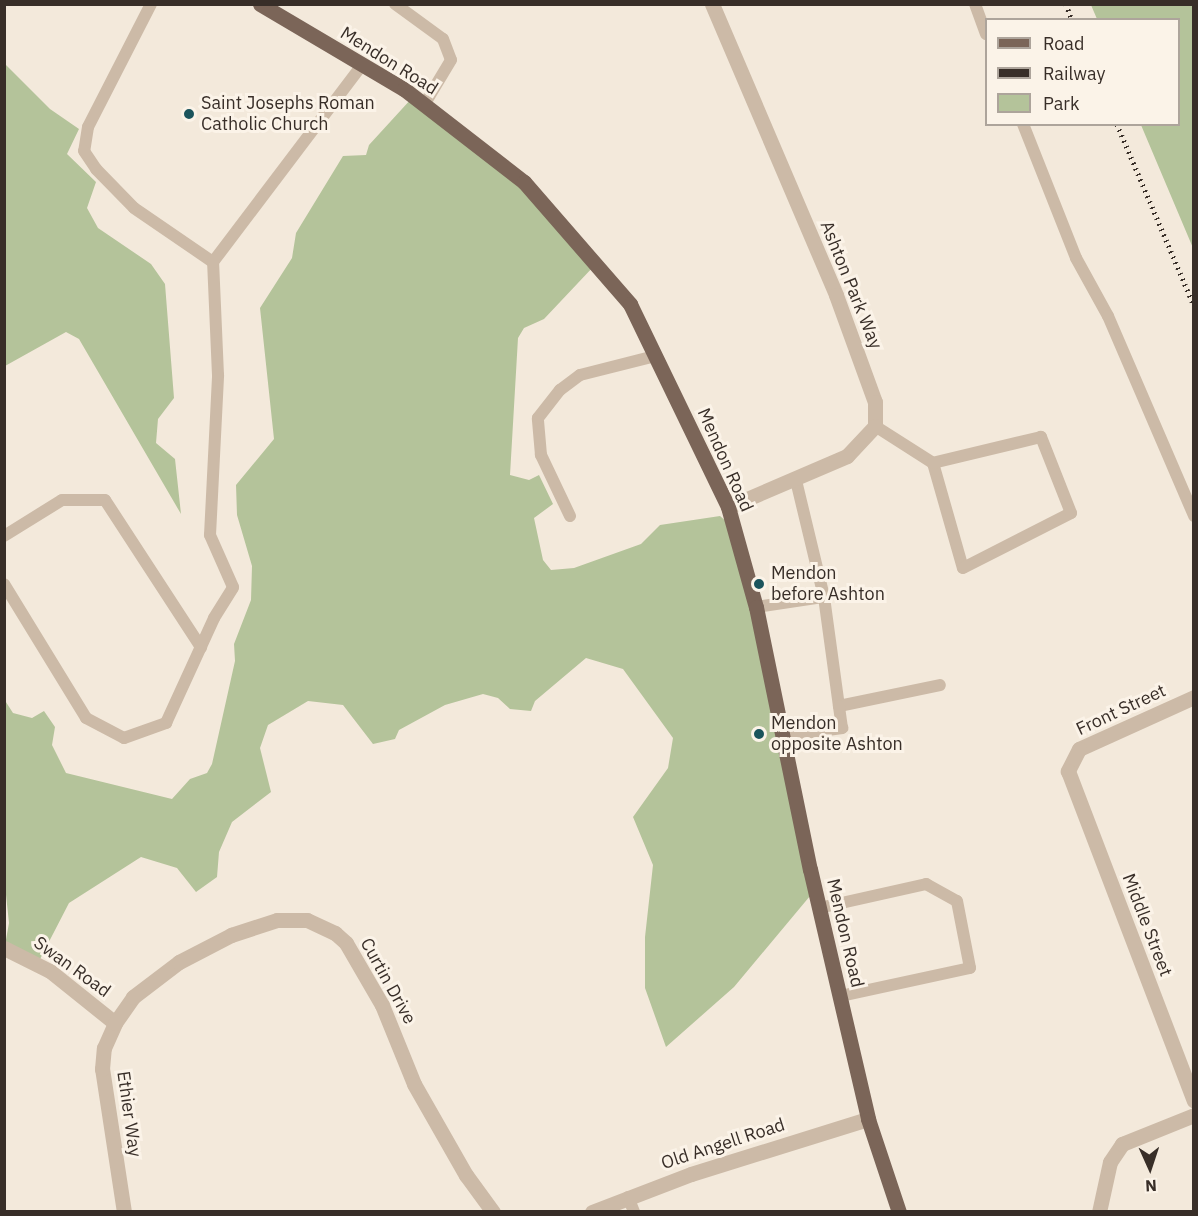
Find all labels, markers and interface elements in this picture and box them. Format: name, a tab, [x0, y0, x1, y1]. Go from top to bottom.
legend	[985, 18, 1180, 126]
street label: Mendon Road	[336, 22, 442, 100]
text: Road	[1043, 32, 1084, 55]
text: Railway	[1043, 62, 1105, 85]
text: Park	[1043, 92, 1079, 115]
place label: Saint Josephs Roman Catholic Church	[201, 93, 375, 136]
marker: Saint Josephs Roman Catholic Church	[182, 107, 196, 121]
street label: Ashton Park Way	[815, 218, 887, 352]
street label: Mendon Road	[693, 405, 757, 515]
place label: Mendon before Ashton	[771, 563, 885, 606]
marker: Mendon before Ashton	[752, 577, 766, 591]
street label: Front Street	[1073, 680, 1169, 740]
place label: Mendon opposite Ashton	[771, 713, 903, 756]
marker: Mendon opposite Ashton	[752, 727, 766, 741]
street label: Middle Street	[1117, 871, 1177, 979]
street label: Mendon Road	[822, 876, 868, 990]
street label: Swan Road	[29, 932, 115, 1002]
street label: Curtin Drive	[355, 934, 421, 1028]
street label: Ethier Way	[112, 1070, 146, 1158]
street label: Old Angell Road	[658, 1114, 788, 1174]
north arrow	[1120, 1138, 1180, 1198]
text: N	[1145, 1176, 1157, 1196]

